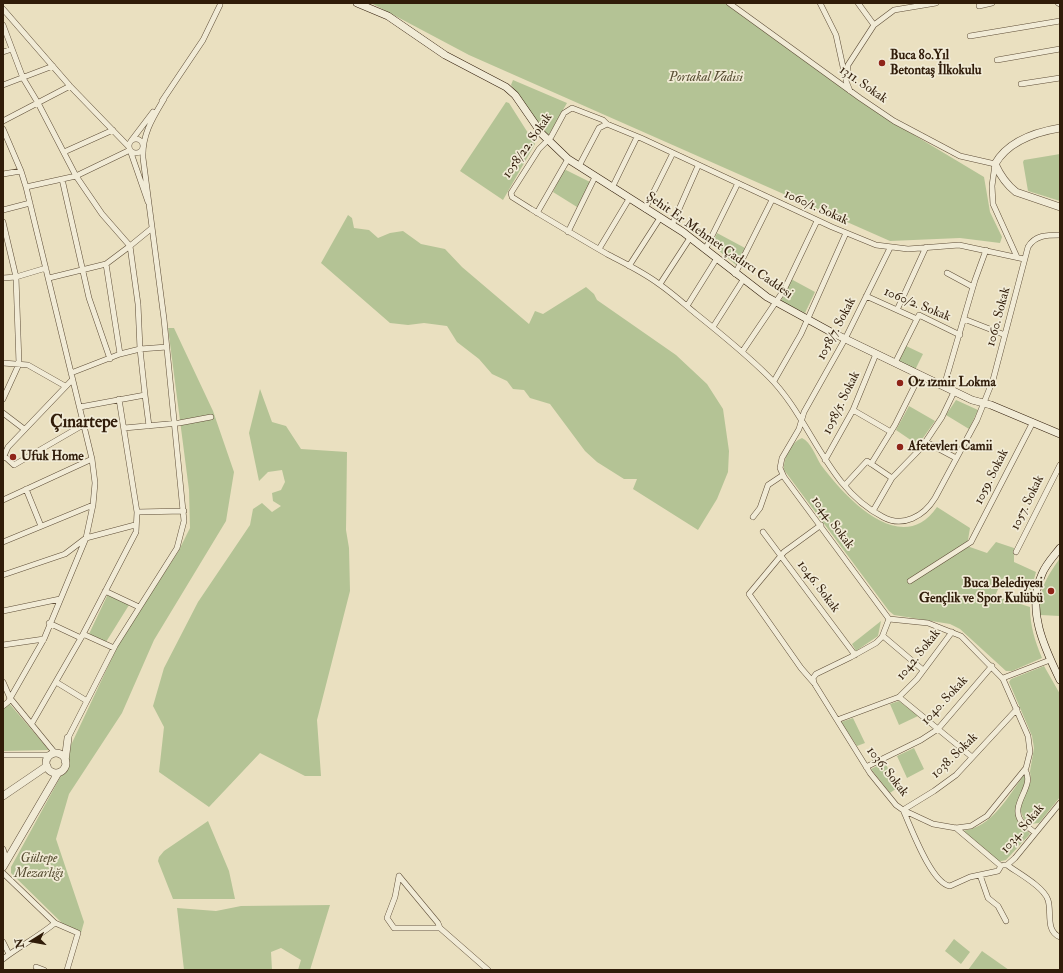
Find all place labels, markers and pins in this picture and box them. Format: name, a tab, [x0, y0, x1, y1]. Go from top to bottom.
place label: Buca 80.Yıl Betontaş İlkokulu	[890, 48, 981, 79]
marker: Buca 80.Yıl Betontaş İlkokulu	[877, 58, 887, 68]
place label: Oz ızmir Lokma	[908, 375, 996, 391]
marker: Oz ızmir Lokma	[895, 378, 905, 388]
place label: Afetevleri Camii	[908, 439, 993, 455]
marker: Afetevleri Camii	[895, 442, 905, 452]
place label: Ufuk Home	[21, 449, 84, 465]
marker: Ufuk Home	[8, 452, 18, 462]
place label: Buca Belediyesi Gençlik ve Spor Kulübü	[919, 576, 1043, 607]
marker: Buca Belediyesi Gençlik ve Spor Kulübü	[1046, 586, 1056, 596]

